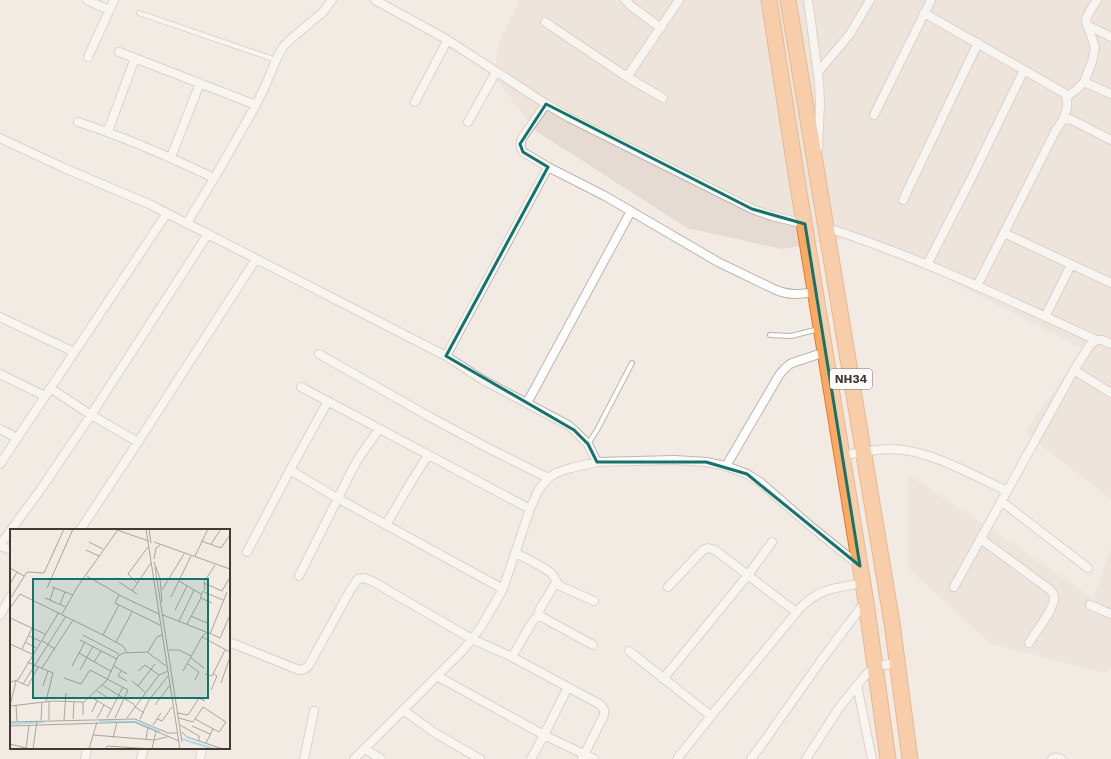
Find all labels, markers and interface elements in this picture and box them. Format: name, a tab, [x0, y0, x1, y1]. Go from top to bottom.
road number: NH34	[830, 369, 872, 389]
inset map	[10, 529, 230, 749]

